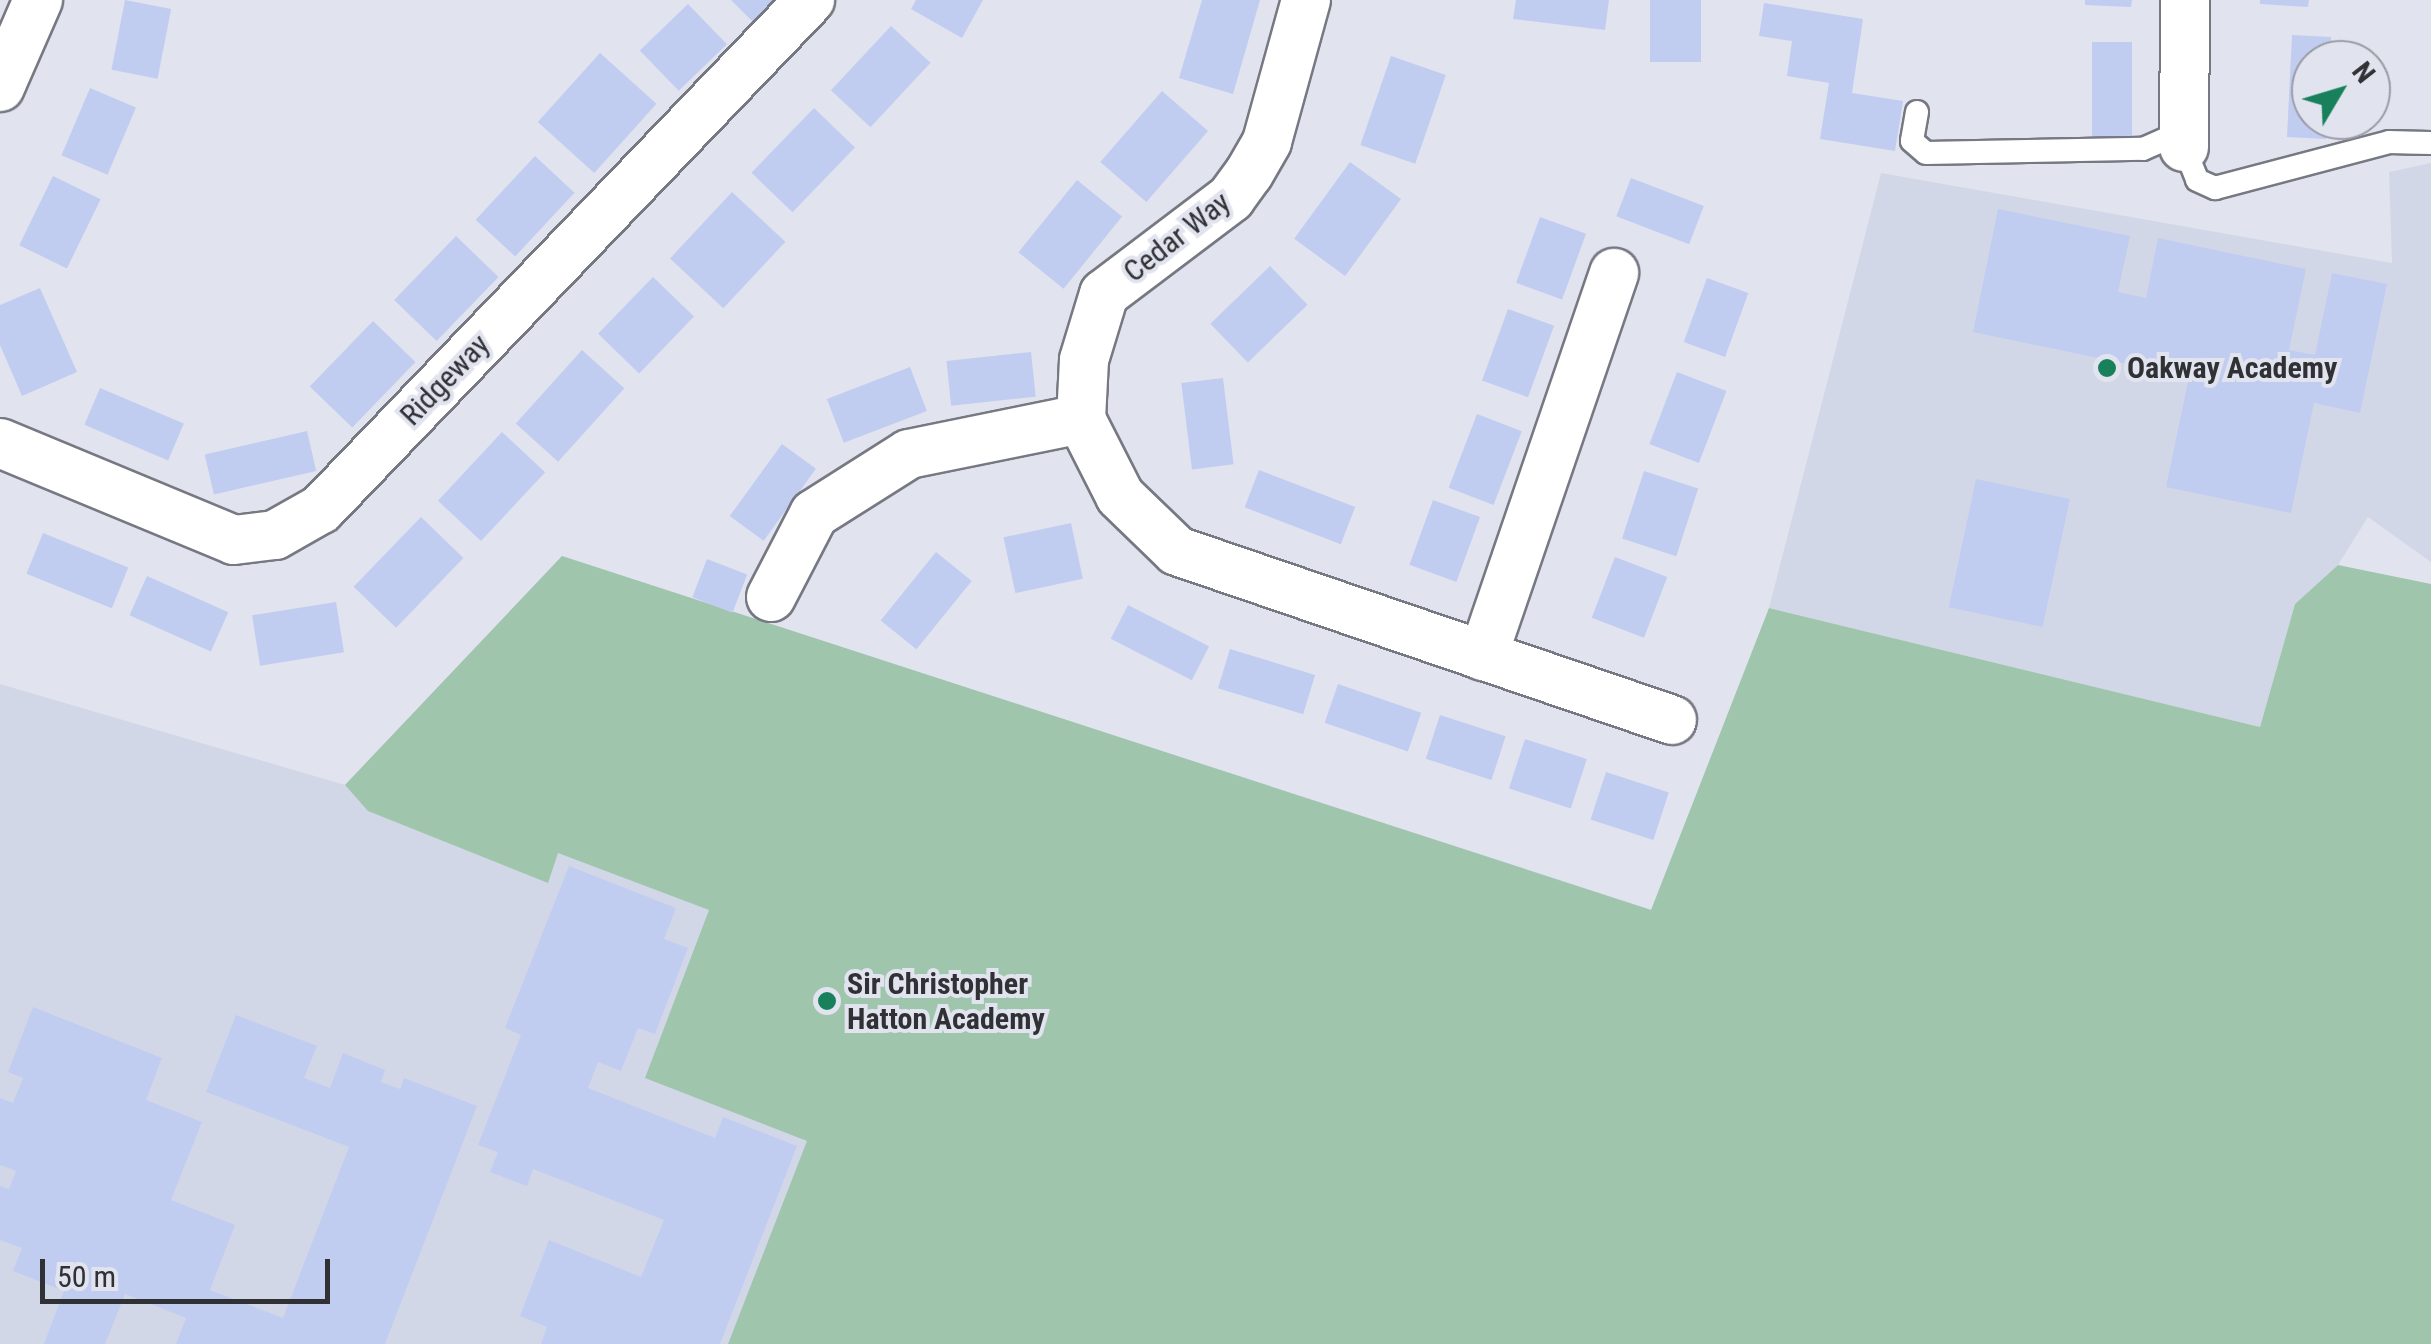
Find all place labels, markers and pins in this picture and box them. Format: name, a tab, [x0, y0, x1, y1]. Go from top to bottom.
place label: Oakway Academy	[2127, 350, 2337, 386]
marker: Oakway Academy	[2096, 357, 2118, 379]
place label: Sir Christopher Hatton Academy	[847, 966, 1045, 1036]
marker: Sir Christopher Hatton Academy	[816, 990, 838, 1012]

